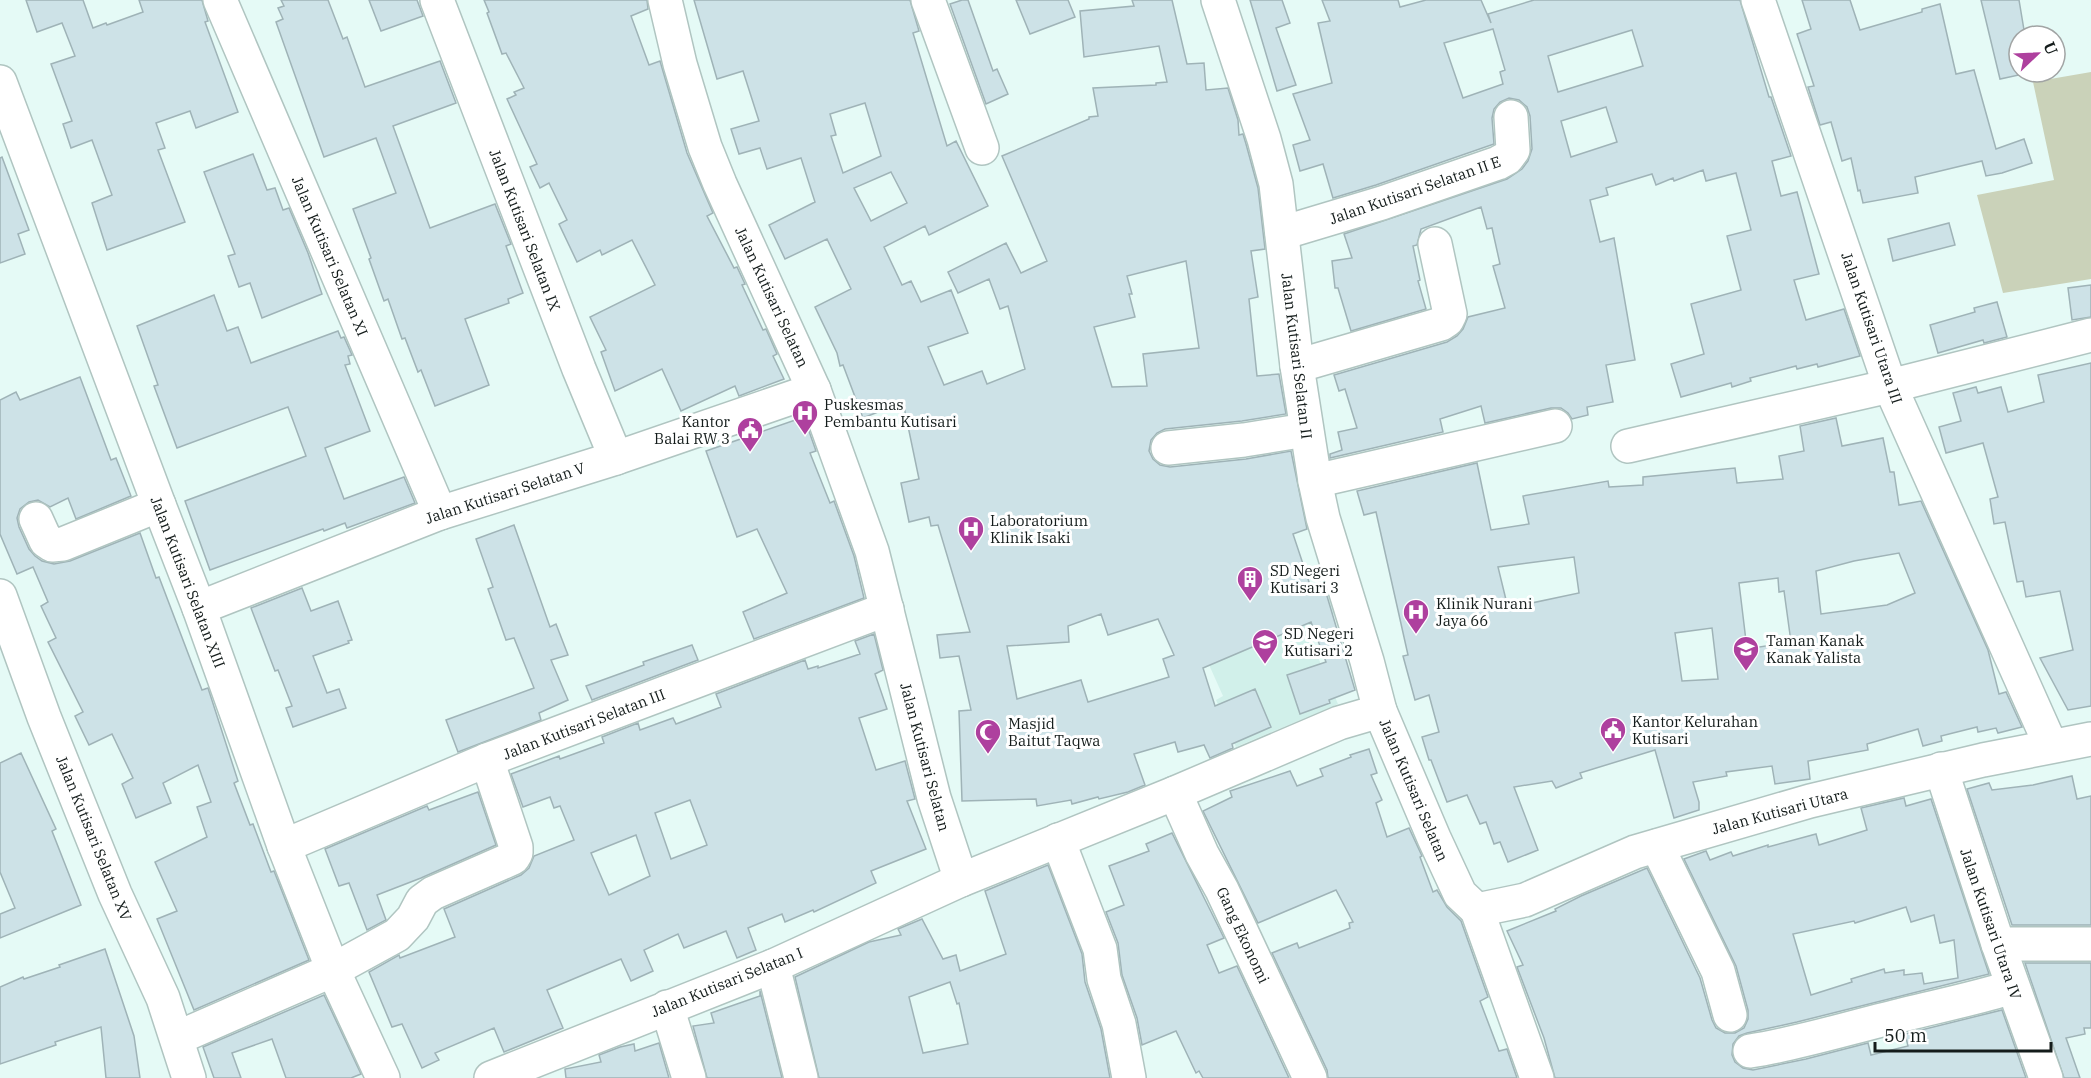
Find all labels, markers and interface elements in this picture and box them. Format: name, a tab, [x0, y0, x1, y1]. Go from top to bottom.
north arrow	[2007, 24, 2067, 84]
text: U	[2039, 39, 2062, 58]
street label: Jalan Kutisari Selatan IX	[485, 146, 565, 314]
street label: Jalan Kutisari Selatan II E	[1327, 152, 1503, 228]
street label: Jalan Kutisari Selatan XI	[288, 173, 372, 339]
street label: Jalan Kutisari Selatan	[731, 224, 813, 371]
street label: Jalan Kutisari Utara III	[1837, 250, 1907, 406]
street label: Jalan Kutisari Selatan II	[1277, 272, 1317, 440]
place label: Puskesmas Pembantu Kutisari	[824, 395, 957, 431]
hospital icon: Puskesmas Pembantu Kutisari	[790, 398, 820, 436]
place label: Kantor Balai RW 3	[654, 412, 730, 448]
public building icon: Kantor Balai RW 3	[735, 415, 765, 453]
street label: Jalan Kutisari Selatan V	[423, 458, 587, 528]
street label: Jalan Kutisari Selatan XIII	[146, 494, 230, 670]
place label: Laboratorium Klinik Isaki	[990, 511, 1088, 547]
hospital icon: Laboratorium Klinik Isaki	[956, 514, 986, 552]
place label: SD Negeri Kutisari 3	[1270, 561, 1340, 597]
building icon: SD Negeri Kutisari 3	[1235, 564, 1265, 602]
place label: Klinik Nurani Jaya 66	[1436, 594, 1533, 630]
hospital icon: Klinik Nurani Jaya 66	[1401, 597, 1431, 635]
place label: SD Negeri Kutisari 2	[1284, 624, 1354, 660]
school or university icon: SD Negeri Kutisari 2	[1250, 627, 1280, 665]
place label: Taman Kanak Kanak Yalista	[1766, 631, 1864, 667]
school or university icon: Taman Kanak Kanak Yalista	[1731, 634, 1761, 672]
street label: Jalan Kutisari Selatan	[896, 681, 954, 834]
street label: Jalan Kutisari Selatan III	[500, 684, 668, 764]
place label: Kantor Kelurahan Kutisari	[1632, 712, 1758, 748]
place label: Masjid Baitut Taqwa	[1008, 714, 1100, 750]
public building icon: Kantor Kelurahan Kutisari	[1598, 715, 1628, 753]
street label: Jalan Kutisari Selatan	[1375, 716, 1453, 865]
mosque icon: Masjid Baitut Taqwa	[973, 717, 1003, 755]
street label: Jalan Kutisari Selatan XV	[52, 753, 136, 923]
street label: Jalan Kutisari Utara	[1710, 784, 1850, 838]
street label: Jalan Kutisari Utara IV	[1956, 846, 2026, 1002]
street label: Gang Ekonomi	[1212, 884, 1274, 986]
street label: Jalan Kutisari Selatan I	[648, 943, 806, 1021]
scale bar	[1875, 1015, 2050, 1053]
text: 50 m	[1884, 1024, 1927, 1047]

